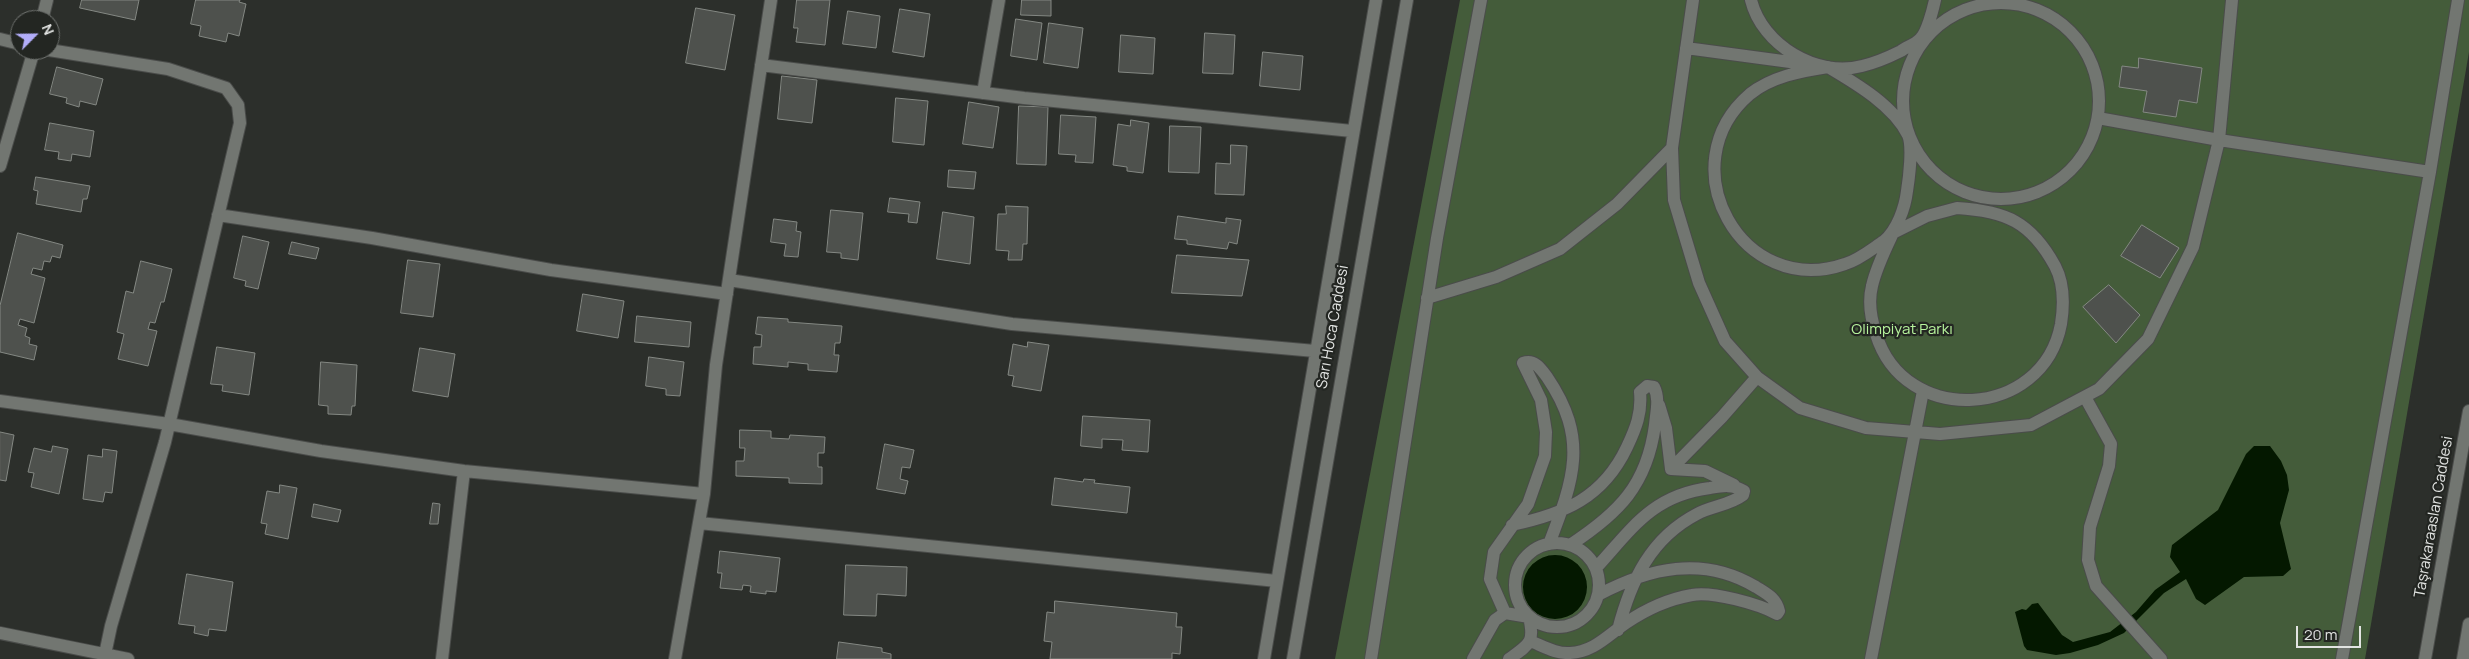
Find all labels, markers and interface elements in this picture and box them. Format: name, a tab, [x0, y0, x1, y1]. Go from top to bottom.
north arrow	[10, 10, 60, 60]
text: N	[38, 21, 59, 38]
street label: Sarı Hoca Caddesi	[1313, 264, 1353, 390]
park label: Olimpiyat Parkı	[1851, 321, 1953, 339]
street label: Taşrakaraaslan Caddesi	[2411, 435, 2457, 599]
scale bar	[2299, 616, 2364, 648]
text: 20 m	[2304, 624, 2337, 645]

